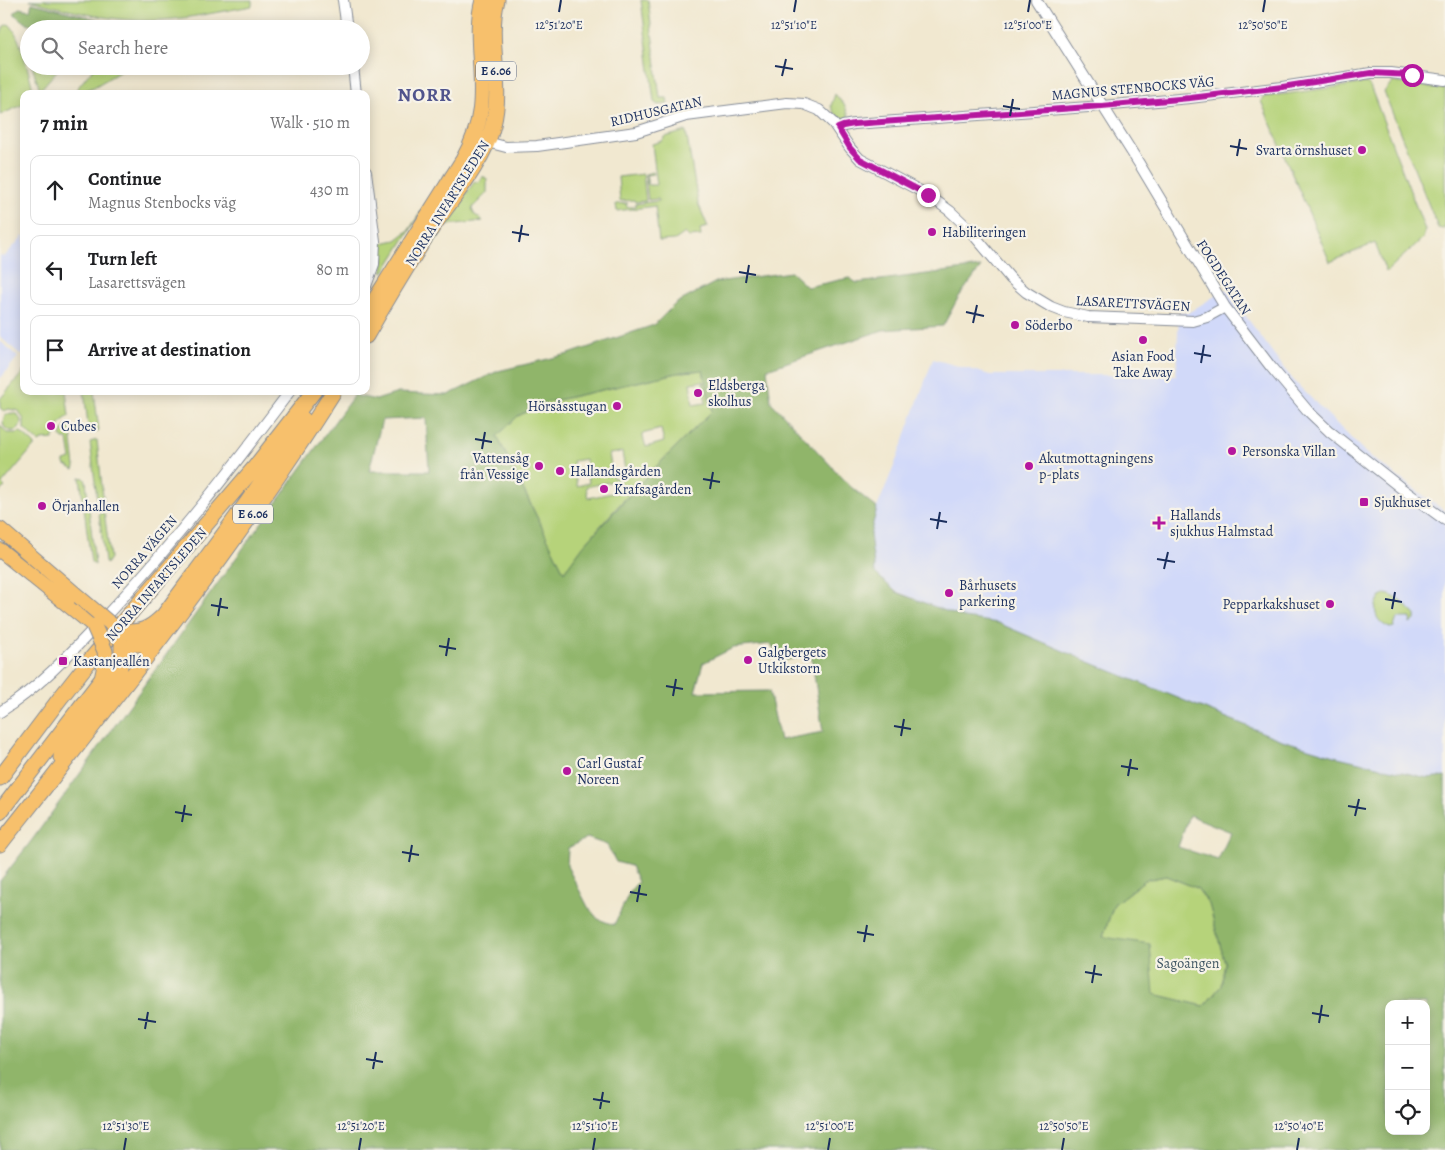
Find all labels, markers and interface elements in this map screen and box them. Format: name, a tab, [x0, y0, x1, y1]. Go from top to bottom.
text: 12°51'20"E	[535, 17, 583, 33]
text: 12°51'10"E	[771, 17, 817, 33]
text: 12°51'00"E	[1004, 17, 1052, 33]
text: 12°50'50"E	[1238, 17, 1288, 33]
search box	[20, 20, 370, 75]
icon: search	[38, 34, 66, 62]
text: Search here	[78, 35, 168, 61]
road number: E 6.06	[476, 61, 516, 80]
route start	[1401, 64, 1424, 87]
street label: MAGNUS STENBOCKS VÄG	[1051, 72, 1215, 105]
district label: NORR	[397, 82, 453, 108]
street label: RIDHUSGATAN	[608, 92, 704, 131]
text: 7 min	[40, 109, 88, 137]
text: Walk · 510 m	[270, 112, 350, 134]
street label: NORRA INFARTSLEDEN	[401, 137, 494, 270]
place label: Svarta örnshuset	[1256, 141, 1352, 160]
marker: Svarta örnshuset	[1356, 144, 1368, 156]
text: Continue	[88, 166, 162, 192]
icon: ahead	[41, 176, 69, 204]
text: 430 m	[310, 179, 349, 201]
route end	[917, 184, 940, 207]
text: Magnus Stenbocks väg	[88, 192, 236, 214]
place label: Habiliteringen	[942, 223, 1026, 242]
marker: Habiliteringen	[926, 226, 938, 238]
street label: FOGDEGATAN	[1192, 236, 1255, 319]
text: Turn left	[88, 246, 157, 272]
icon: left	[41, 256, 69, 284]
text: 80 m	[316, 259, 349, 281]
text: Lasarettsvägen	[88, 272, 186, 294]
street label: LASARETTSVÄGEN	[1075, 291, 1191, 316]
place label: Söderbo	[1025, 316, 1072, 335]
marker: Söderbo	[1009, 319, 1021, 331]
marker: Asian Food Take Away	[1137, 334, 1149, 346]
icon: arrive	[41, 336, 69, 364]
text: Arrive at destination	[88, 337, 251, 363]
place label: Asian Food Take Away	[1111, 347, 1175, 382]
place label: Eldsberga skolhus	[708, 376, 765, 411]
marker: Eldsberga skolhus	[692, 387, 704, 399]
place label: Hörsåsstugan	[528, 397, 607, 416]
marker: Hörsåsstugan	[611, 400, 623, 412]
place label: Cubes	[61, 417, 96, 436]
marker: Cubes	[45, 420, 57, 432]
place label: Personska Villan	[1242, 442, 1336, 461]
marker: Personska Villan	[1226, 445, 1238, 457]
place label: Vattensåg från Vessige	[460, 449, 529, 484]
place label: Akutmottagningens p-plats	[1038, 449, 1153, 484]
marker: Vattensåg från Vessige	[533, 460, 545, 472]
marker: Akutmottagningens p-plats	[1023, 460, 1035, 472]
place label: Hallandsgården	[570, 462, 661, 481]
marker: Hallandsgården	[554, 465, 566, 477]
place label: Krafsagården	[614, 480, 692, 499]
marker: Krafsagården	[598, 483, 610, 495]
place label: Sjukhuset	[1374, 493, 1431, 512]
marker: Sjukhuset	[1358, 496, 1370, 508]
place label: Örjanhallen	[52, 497, 120, 516]
marker: Örjanhallen	[36, 500, 48, 512]
road number: E 6.06	[233, 504, 273, 524]
place label: Hallands sjukhus Halmstad	[1170, 506, 1274, 541]
street label: NORRA VÄGEN	[107, 512, 182, 593]
marker: Hallands sjukhus Halmstad	[1152, 516, 1166, 530]
street label: NORRA INFARTSLEDEN	[102, 523, 211, 645]
place label: Bårhusets parkering	[959, 576, 1016, 611]
marker: Bårhusets parkering	[943, 587, 955, 599]
place label: Pepparkakshuset	[1223, 595, 1320, 614]
marker: Pepparkakshuset	[1324, 598, 1336, 610]
place label: Galgbergets Utkikstorn	[758, 643, 826, 678]
place label: Kastanjeallén	[73, 652, 150, 671]
marker: Galgbergets Utkikstorn	[742, 654, 754, 666]
marker: Kastanjeallén	[57, 655, 69, 667]
place label: Carl Gustaf Noreen	[577, 754, 644, 789]
marker: Carl Gustaf Noreen	[561, 765, 573, 777]
park label: Sagoängen	[1157, 954, 1220, 973]
map controls	[1385, 1000, 1430, 1135]
button: +	[1385, 1000, 1430, 1045]
button: −	[1385, 1045, 1430, 1090]
button: locate	[1385, 1090, 1430, 1135]
text: 12°51'30"E	[103, 1118, 149, 1134]
text: 12°51'20"E	[337, 1118, 385, 1134]
text: 12°51'10"E	[572, 1118, 618, 1134]
text: 12°51'00"E	[806, 1118, 854, 1134]
text: 12°50'50"E	[1039, 1118, 1089, 1134]
text: 12°50'40"E	[1274, 1118, 1324, 1134]

